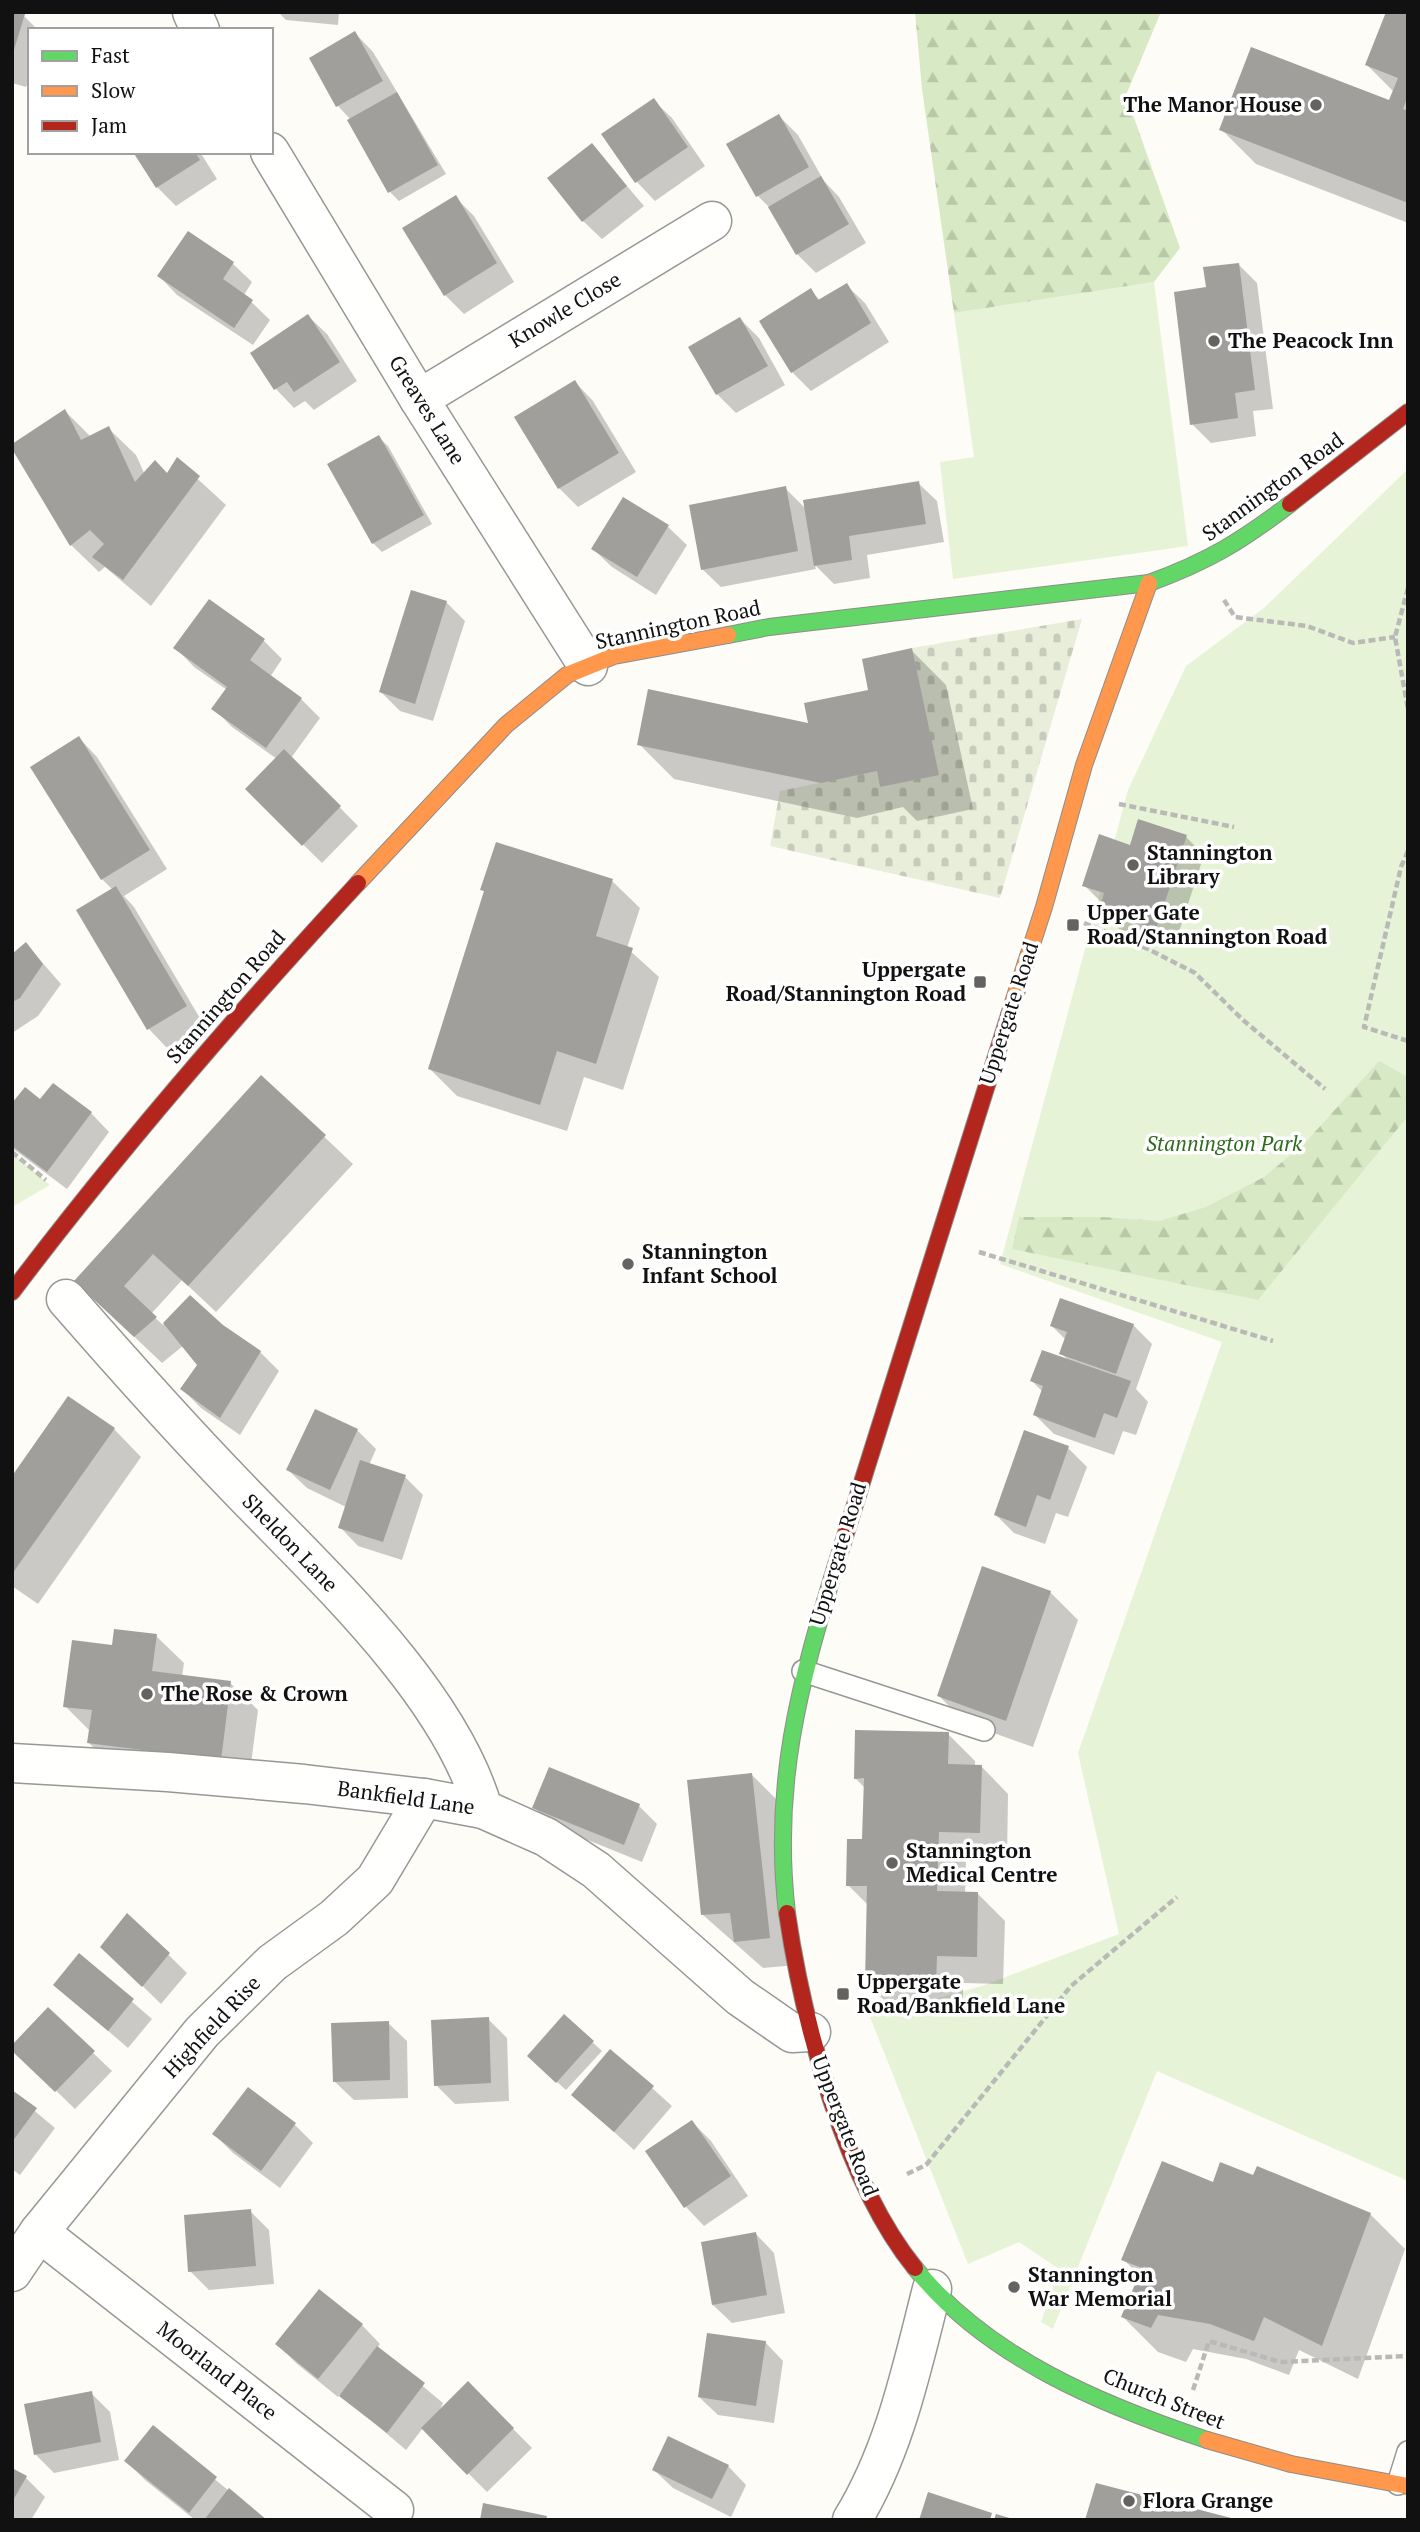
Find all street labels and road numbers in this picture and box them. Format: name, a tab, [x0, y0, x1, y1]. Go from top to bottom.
street label: Knowle Close	[503, 265, 626, 354]
street label: Greaves Lane	[383, 350, 473, 469]
street label: Stannington Road	[1196, 425, 1349, 547]
street label: Stannington Road	[593, 593, 763, 655]
street label: Stannington Road	[159, 923, 291, 1069]
street label: Uppergate Road	[972, 937, 1044, 1088]
street label: Uppergate Road	[802, 1478, 872, 1629]
street label: Sheldon Lane	[237, 1487, 345, 1598]
street label: Bankfield Lane	[336, 1774, 477, 1820]
street label: Highfield Rise	[157, 1969, 266, 2084]
street label: Uppergate Road	[806, 2051, 886, 2200]
street label: Moorland Place	[152, 2315, 283, 2426]
street label: Church Street	[1099, 2361, 1230, 2435]

